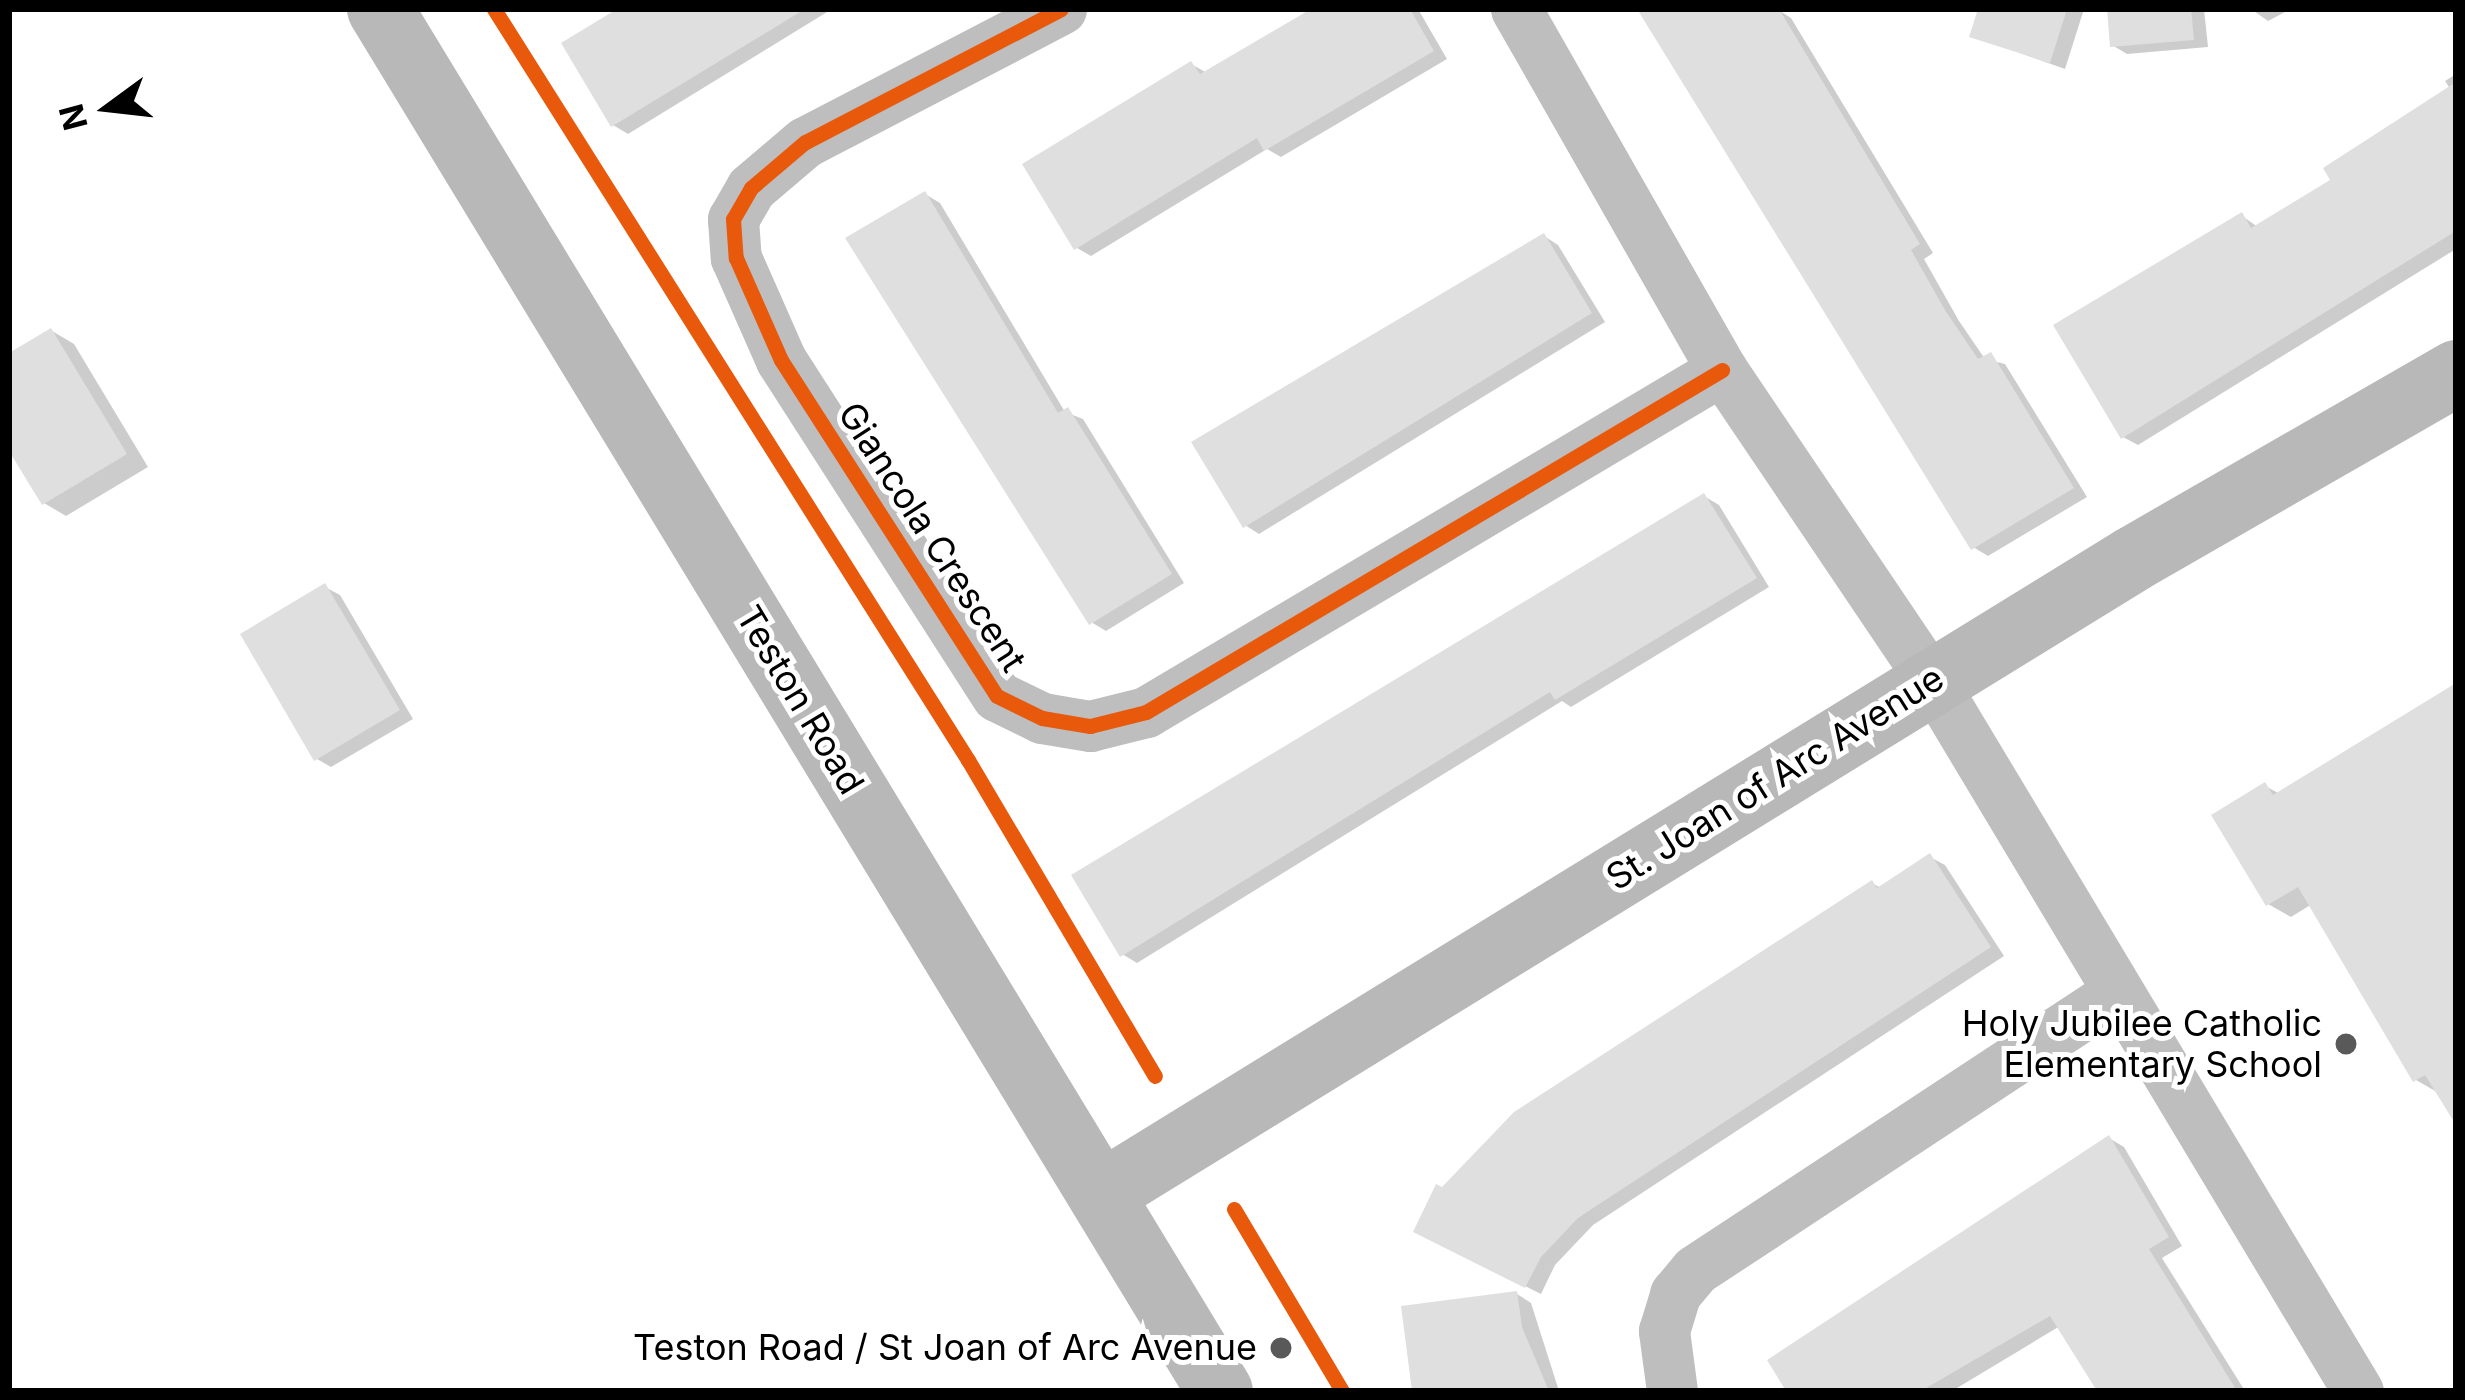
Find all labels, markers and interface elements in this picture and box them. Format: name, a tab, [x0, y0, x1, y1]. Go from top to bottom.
north arrow	[48, 48, 168, 168]
text: N	[51, 100, 96, 135]
street label: Giancola Crescent	[829, 394, 1035, 680]
street label: Teston Road	[727, 598, 873, 802]
street label: St. Joan of Arc Avenue	[1598, 656, 1952, 900]
place label: Holy Jubilee Catholic Elementary School	[1962, 1001, 2322, 1086]
marker: Holy Jubilee Catholic Elementary School	[2333, 1031, 2359, 1057]
place label: Teston Road / St Joan of Arc Avenue	[633, 1326, 1257, 1370]
marker: Teston Road / St Joan of Arc Avenue	[1268, 1335, 1294, 1361]

